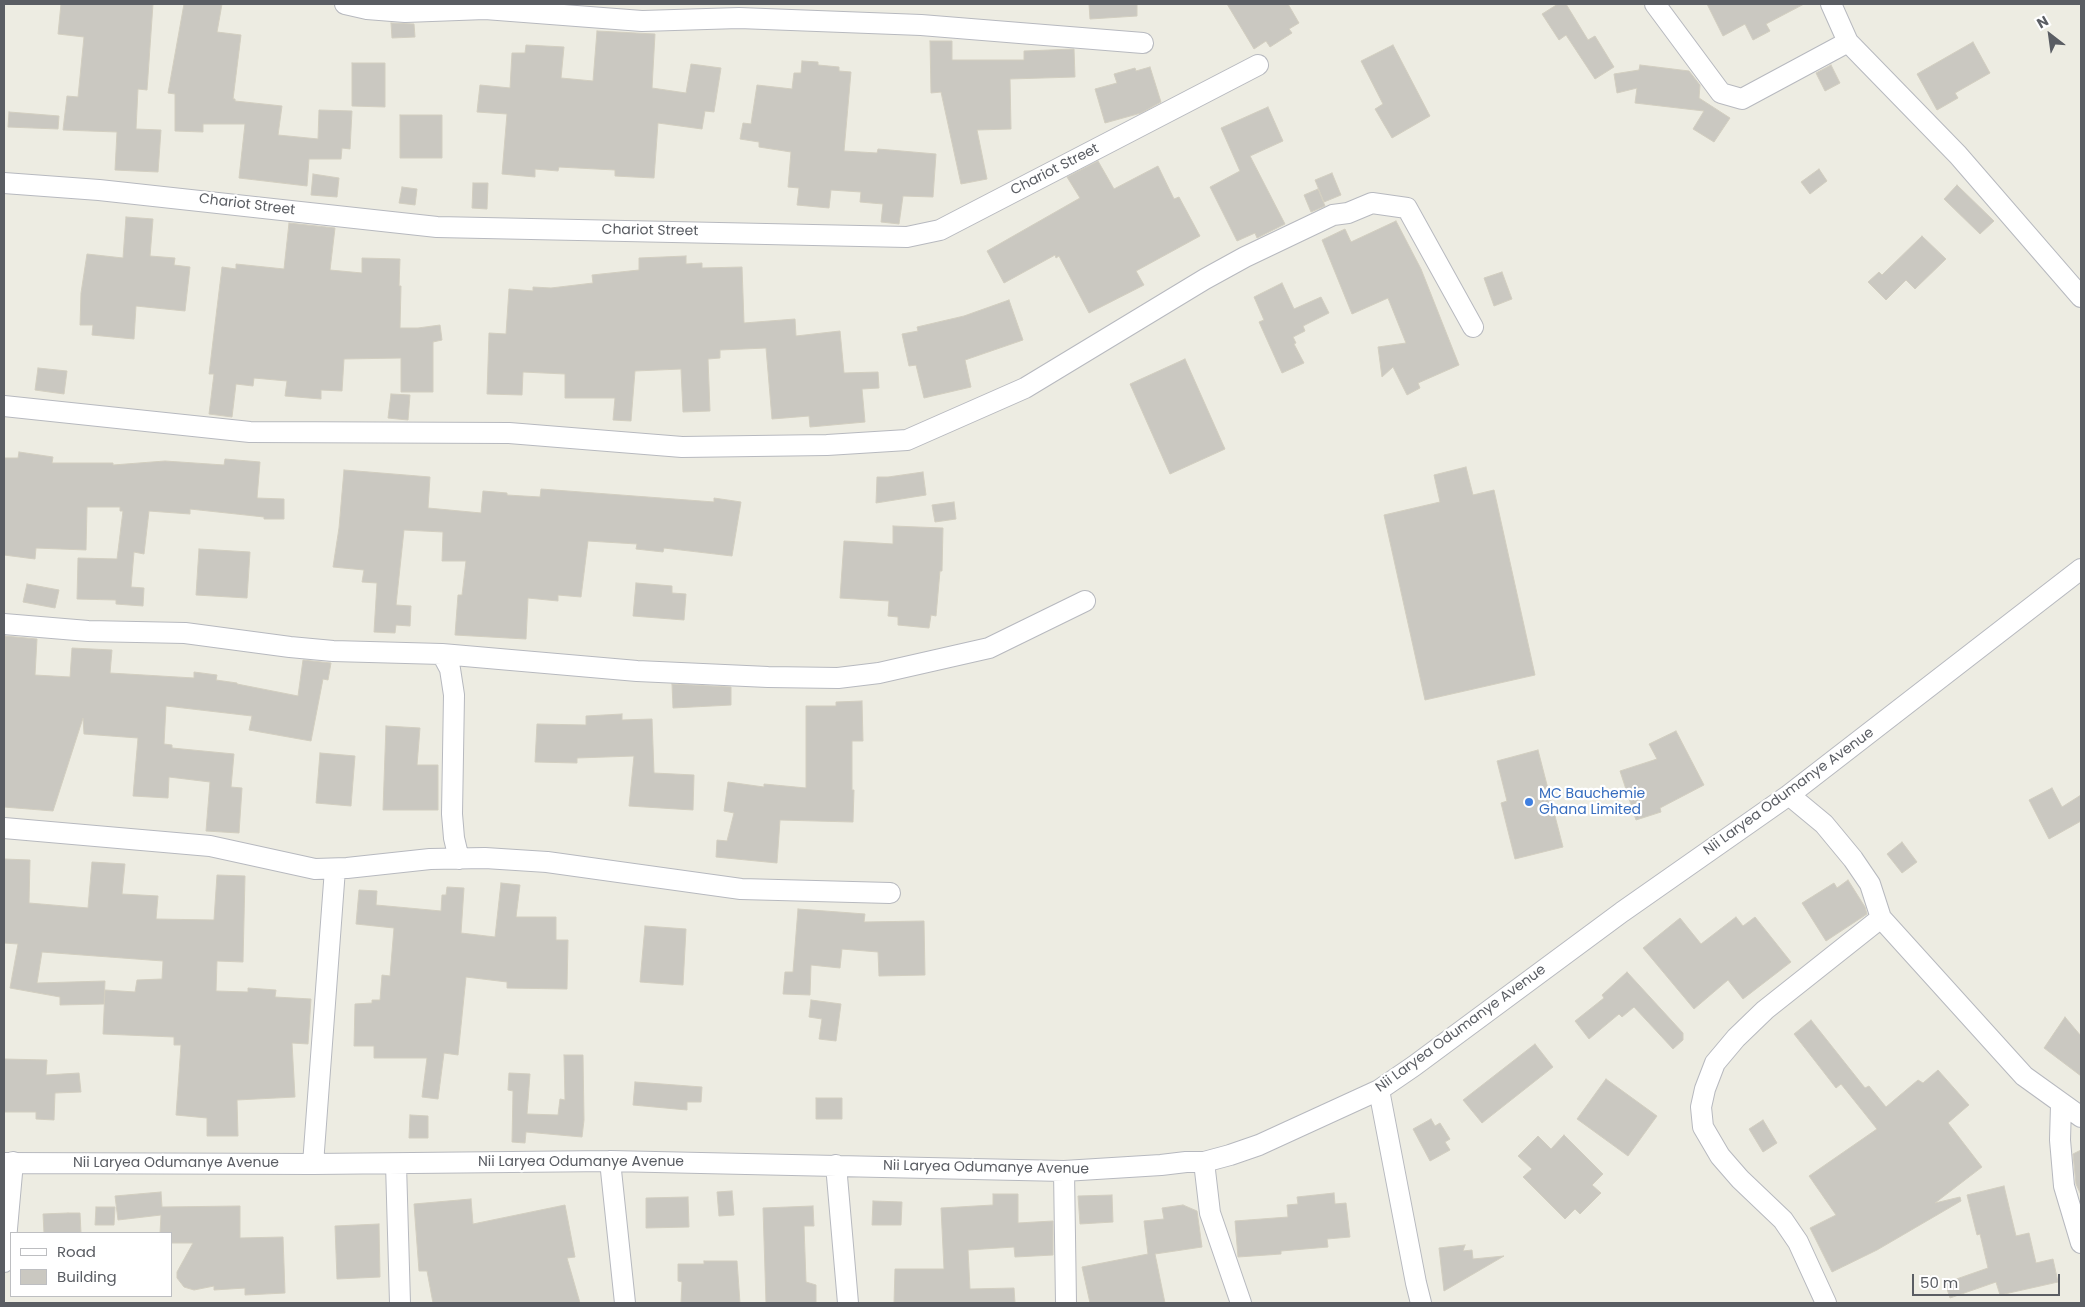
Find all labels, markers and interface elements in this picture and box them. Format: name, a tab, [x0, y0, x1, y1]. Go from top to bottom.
north arrow	[2025, 10, 2075, 60]
text: N	[2033, 11, 2052, 33]
street label: Chariot Street	[1008, 141, 1102, 199]
street label: Chariot Street	[198, 191, 296, 219]
street label: Chariot Street	[602, 222, 698, 240]
street label: Nii Laryea Odumanye Avenue	[1701, 725, 1877, 859]
place label: MC Bauchemie Ghana Limited	[1539, 786, 1645, 819]
marker: MC Bauchemie Ghana Limited	[1523, 796, 1535, 808]
street label: Nii Laryea Odumanye Avenue	[1373, 962, 1549, 1096]
street label: Nii Laryea Odumanye Avenue	[478, 1154, 684, 1170]
street label: Nii Laryea Odumanye Avenue	[73, 1155, 279, 1171]
street label: Nii Laryea Odumanye Avenue	[883, 1158, 1089, 1178]
legend	[10, 1232, 172, 1297]
text: Road	[57, 1241, 96, 1262]
scale bar	[1915, 1264, 2062, 1296]
text: Building	[57, 1266, 117, 1287]
text: 50 m	[1920, 1272, 1958, 1293]

